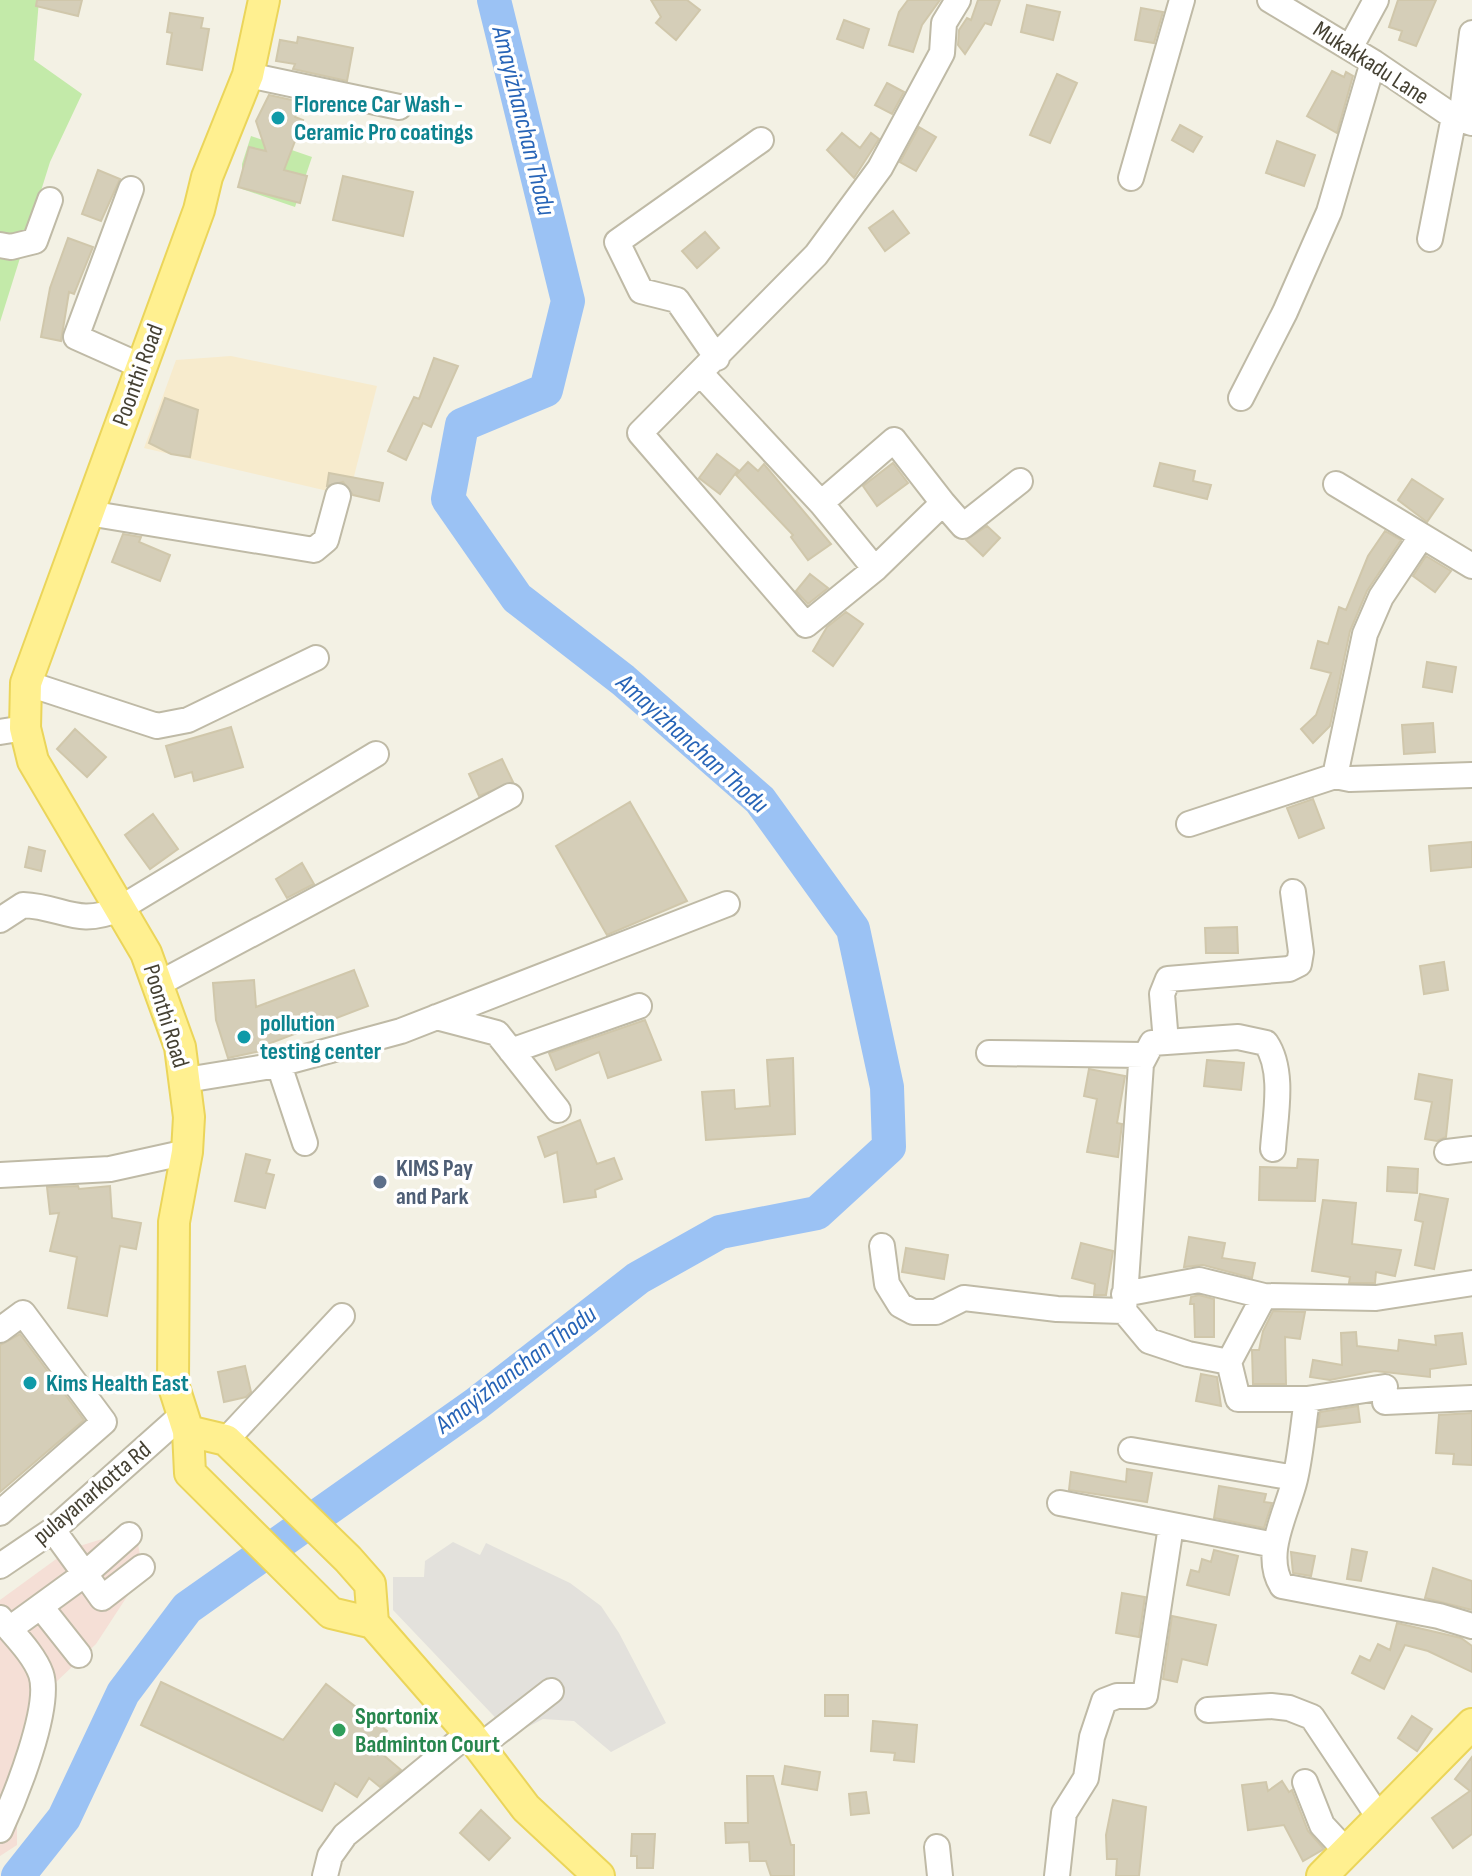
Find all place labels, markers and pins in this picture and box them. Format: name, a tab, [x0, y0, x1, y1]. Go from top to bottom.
place label: Florence Car Wash - Ceramic Pro coatings	[294, 90, 473, 147]
marker: Florence Car Wash - Ceramic Pro coatings	[269, 109, 287, 127]
place label: pollution testing center	[260, 1009, 382, 1066]
marker: pollution testing center	[235, 1028, 253, 1046]
place label: KIMS Pay and Park	[396, 1154, 473, 1211]
marker: KIMS Pay and Park	[371, 1173, 389, 1191]
place label: Kims Health East	[46, 1369, 189, 1398]
marker: Kims Health East	[21, 1374, 39, 1392]
place label: Sportonix Badminton Court	[355, 1702, 500, 1759]
marker: Sportonix Badminton Court	[330, 1721, 348, 1739]

